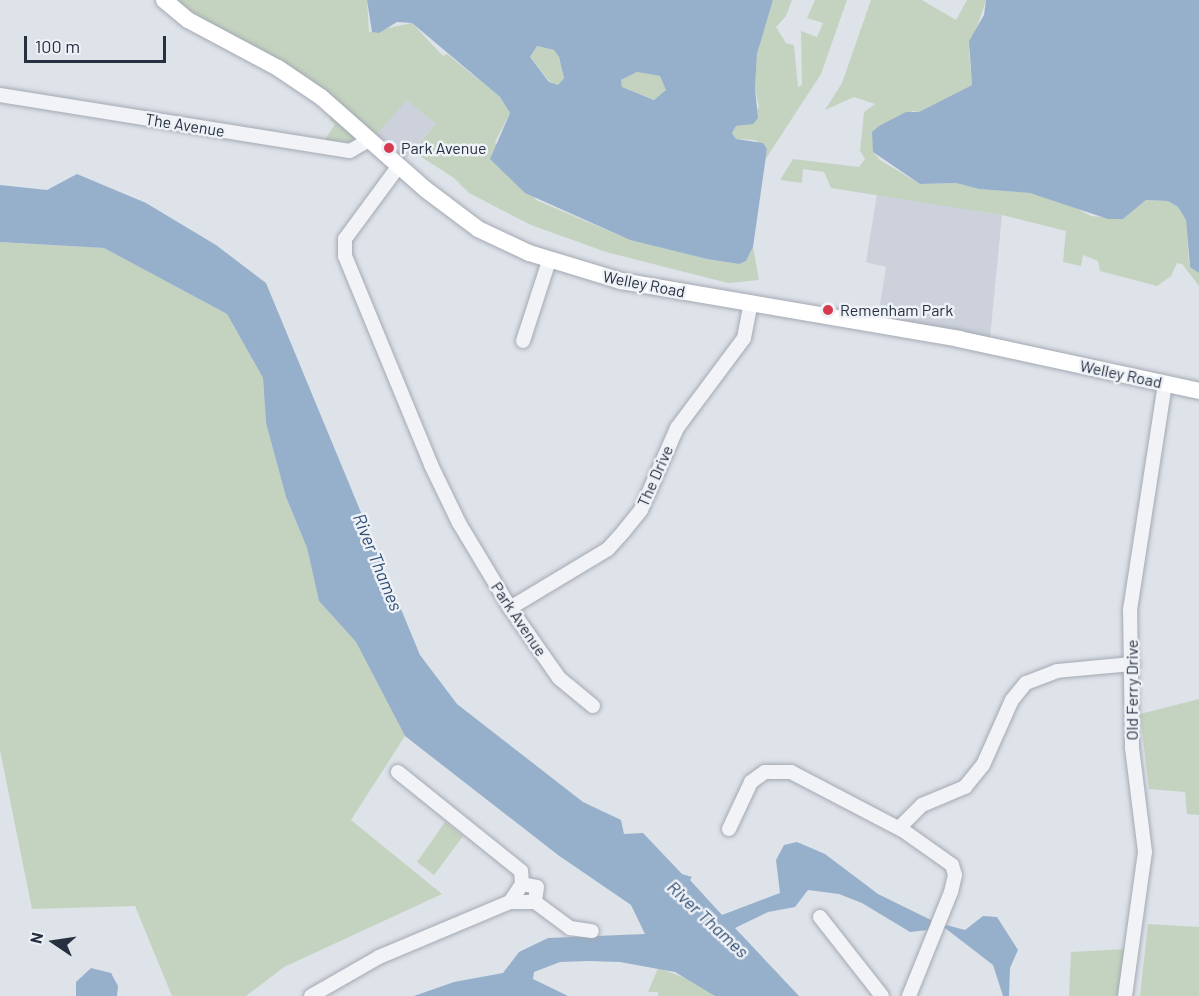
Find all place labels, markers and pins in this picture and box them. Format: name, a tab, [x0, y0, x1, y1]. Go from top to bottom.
place label: Park Avenue	[401, 138, 486, 158]
marker: Park Avenue	[382, 141, 396, 155]
place label: Remenham Park	[840, 300, 953, 320]
marker: Remenham Park	[821, 303, 835, 317]

